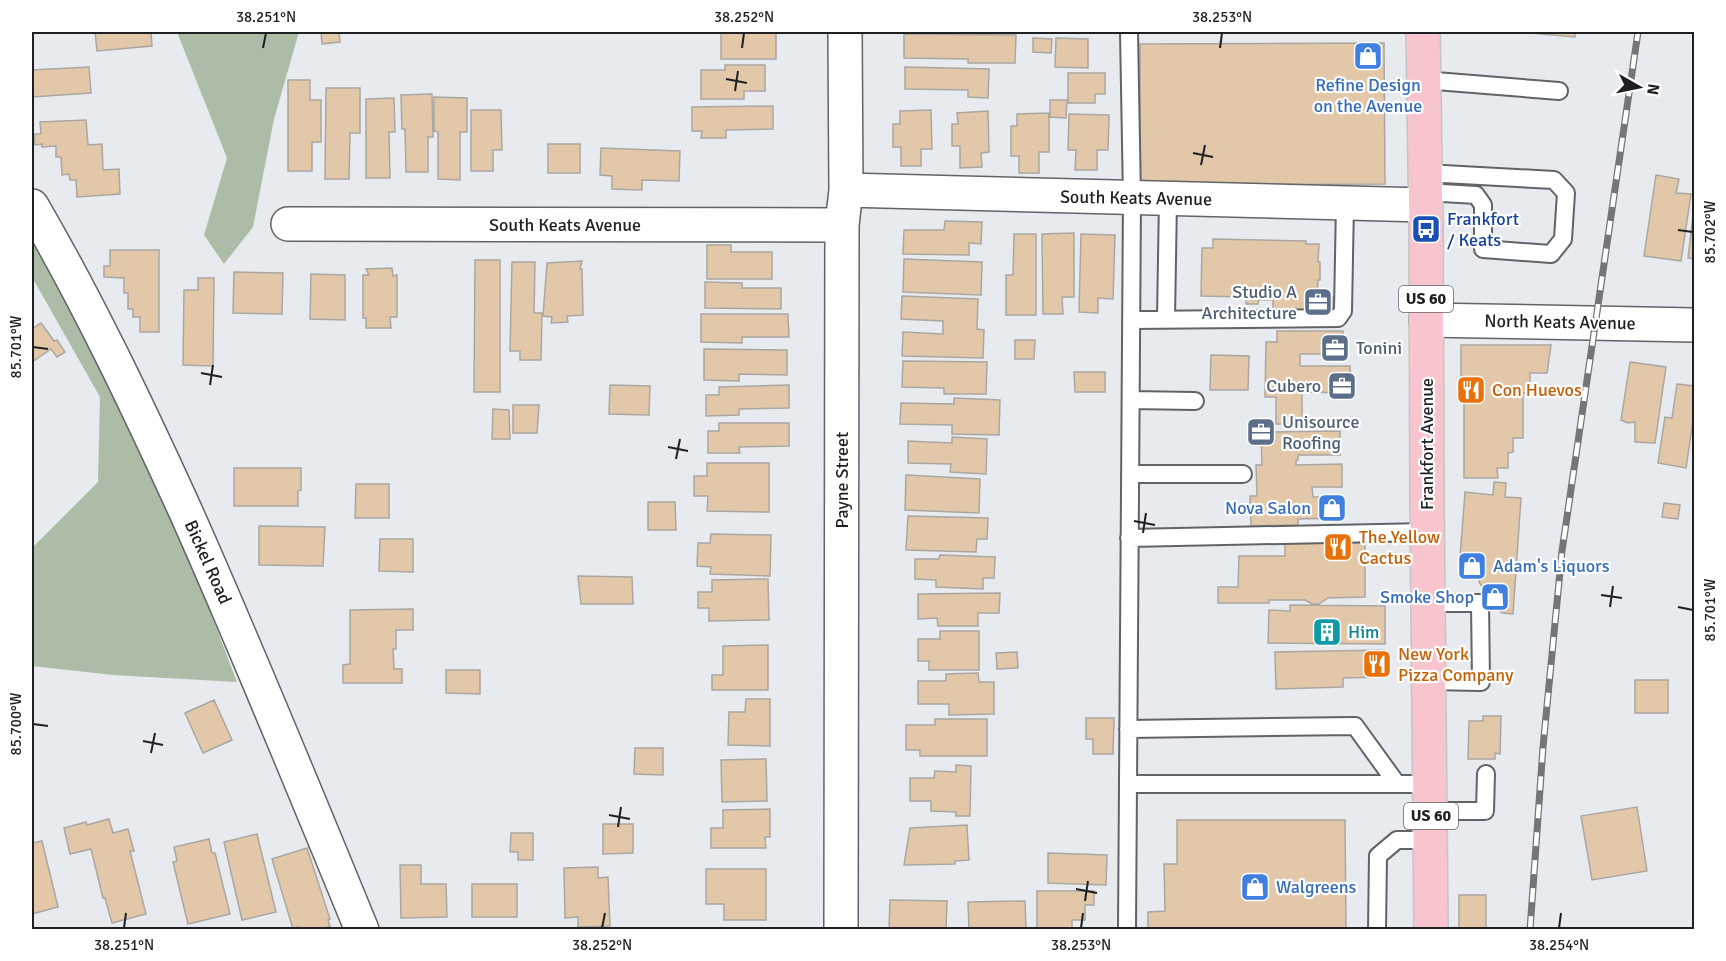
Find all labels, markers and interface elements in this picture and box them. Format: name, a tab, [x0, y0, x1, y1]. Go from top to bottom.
text: 38.251°N	[236, 8, 296, 26]
text: 38.252°N	[714, 8, 774, 26]
text: 38.253°N	[1192, 8, 1252, 26]
shop icon: Refine Design on the Avenue	[1352, 40, 1384, 72]
north arrow	[1609, 57, 1669, 117]
place label: Refine Design on the Avenue	[1314, 74, 1422, 117]
text: N	[1642, 82, 1664, 96]
street label: South Keats Avenue	[1060, 186, 1212, 210]
text: 85.702°W	[1701, 200, 1719, 263]
place label: Frankfort / Keats	[1447, 208, 1519, 251]
bus stop icon: Frankfort / Keats	[1410, 213, 1442, 245]
street label: South Keats Avenue	[489, 214, 641, 236]
place label: Studio A Architecture	[1202, 281, 1297, 324]
office icon: Studio A Architecture	[1302, 286, 1334, 318]
road number: US 60	[1399, 286, 1453, 312]
street label: North Keats Avenue	[1484, 310, 1636, 334]
text: 85.701°W	[7, 315, 25, 378]
office icon: Tonini	[1319, 332, 1351, 364]
place label: Tonini	[1356, 337, 1402, 359]
office icon: Cubero	[1326, 370, 1358, 402]
restaurant icon: Con Huevos	[1455, 374, 1487, 406]
place label: Cubero	[1266, 375, 1321, 397]
street label: Frankfort Avenue	[1416, 378, 1438, 510]
place label: Con Huevos	[1492, 379, 1582, 401]
place label: Unisource Roofing	[1282, 411, 1360, 454]
office icon: Unisource Roofing	[1245, 416, 1277, 448]
street label: Payne Street	[831, 432, 853, 528]
shop icon: Nova Salon	[1316, 492, 1348, 524]
place label: Nova Salon	[1225, 497, 1311, 519]
street label: Bickel Road	[180, 517, 236, 607]
place label: The Yellow Cactus	[1359, 526, 1440, 569]
restaurant icon: The Yellow Cactus	[1322, 531, 1354, 563]
shop icon: Adam's Liquors	[1456, 550, 1488, 582]
place label: Adam's Liquors	[1493, 555, 1610, 577]
text: 85.701°W	[1701, 578, 1719, 641]
shop icon: Smoke Shop	[1479, 581, 1511, 613]
place label: Smoke Shop	[1380, 586, 1474, 608]
building icon: Him	[1311, 616, 1343, 648]
place label: Him	[1348, 621, 1379, 643]
place label: New York Pizza Company	[1398, 643, 1514, 686]
restaurant icon: New York Pizza Company	[1361, 648, 1393, 680]
text: 85.700°W	[7, 692, 25, 755]
road number: US 60	[1404, 803, 1458, 829]
shop icon: Walgreens	[1239, 871, 1271, 903]
place label: Walgreens	[1276, 876, 1357, 898]
text: 38.251°N	[94, 936, 154, 954]
text: 38.252°N	[572, 936, 632, 954]
text: 38.253°N	[1051, 936, 1111, 954]
text: 38.254°N	[1529, 936, 1589, 954]

